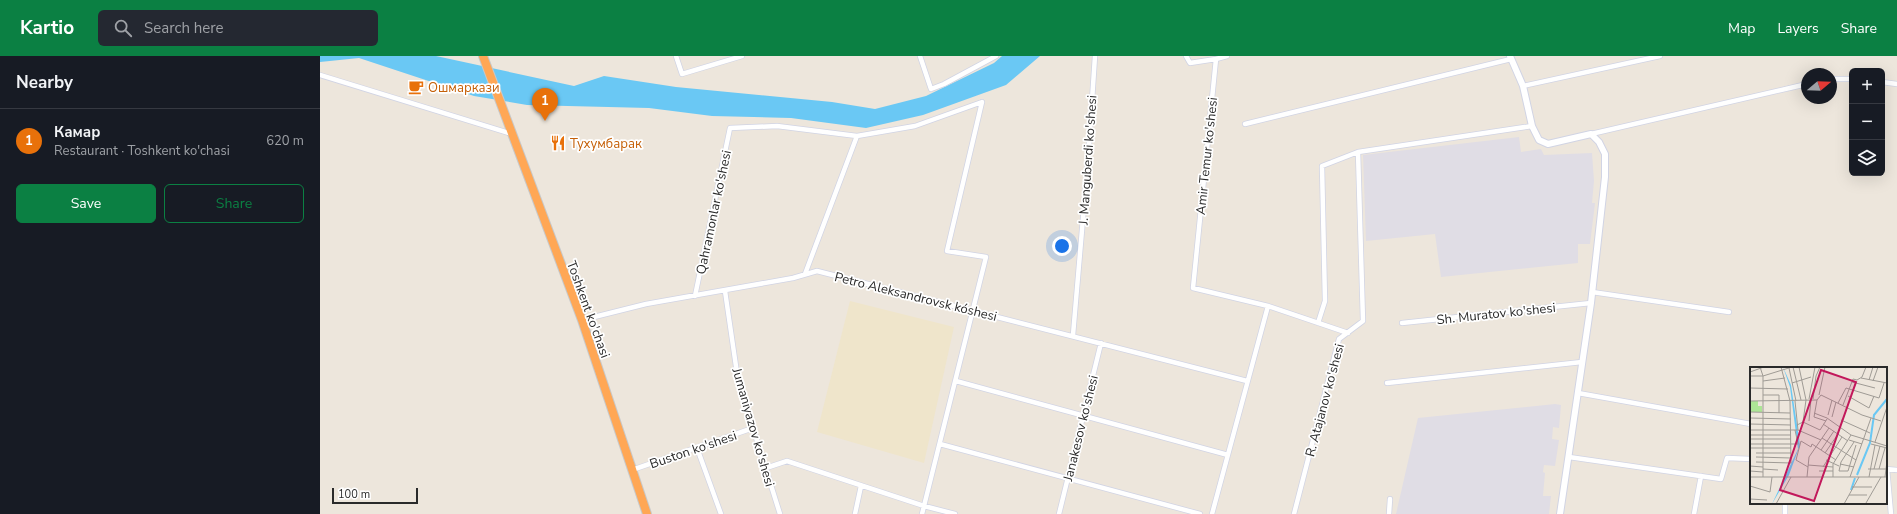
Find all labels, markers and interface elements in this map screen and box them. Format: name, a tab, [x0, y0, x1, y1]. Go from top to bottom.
search box	[98, 10, 378, 46]
text: Kartio	[20, 15, 74, 41]
icon: search	[112, 17, 134, 39]
text: Search here	[144, 18, 224, 38]
text: Map	[1728, 19, 1755, 38]
text: Layers	[1777, 19, 1819, 38]
text: Share	[1841, 19, 1877, 38]
north arrow	[1801, 68, 1837, 104]
map controls	[1849, 68, 1885, 176]
button: +	[1849, 68, 1885, 104]
text: Nearby	[16, 71, 73, 94]
cafe icon: Ошмаркази	[407, 78, 425, 96]
place label: Ошмаркази	[428, 79, 500, 97]
pin: 1	[532, 88, 558, 121]
street label: J. Manguberdi ko'shesi	[1074, 95, 1102, 226]
street label: Amir Temur ko'shesi	[1192, 96, 1222, 216]
button: −	[1849, 104, 1885, 140]
text: Камар	[54, 122, 100, 142]
text: 1	[25, 132, 33, 150]
text: 620 m	[266, 132, 304, 150]
restaurant icon: Тухумбарак	[549, 134, 567, 152]
place label: Тухумбарак	[570, 135, 642, 153]
button: layers	[1849, 140, 1885, 176]
text: Restaurant · Toshkent ko'chasi	[54, 142, 230, 160]
street label: Qahramonlar ko'shesi	[692, 148, 736, 276]
button: Save	[16, 184, 156, 223]
button: Share	[164, 184, 304, 223]
your location	[1052, 236, 1072, 256]
street label: Toshkent ko'chasi	[562, 258, 614, 360]
street label: Petro Aleksandrovsk kóshesi	[833, 268, 999, 326]
street label: Sh. Muratov ko'shesi	[1436, 299, 1556, 329]
street label: R. Atajanov ko'shesi	[1301, 342, 1349, 459]
street label: Jumaniyazov ko'shesi	[727, 365, 779, 489]
inset map	[1750, 367, 1887, 504]
street label: Janakesov ko'shesi	[1059, 374, 1103, 484]
street label: Buston ko'shesi	[647, 427, 739, 473]
scale bar	[332, 486, 418, 505]
text: 100 m	[338, 487, 370, 502]

